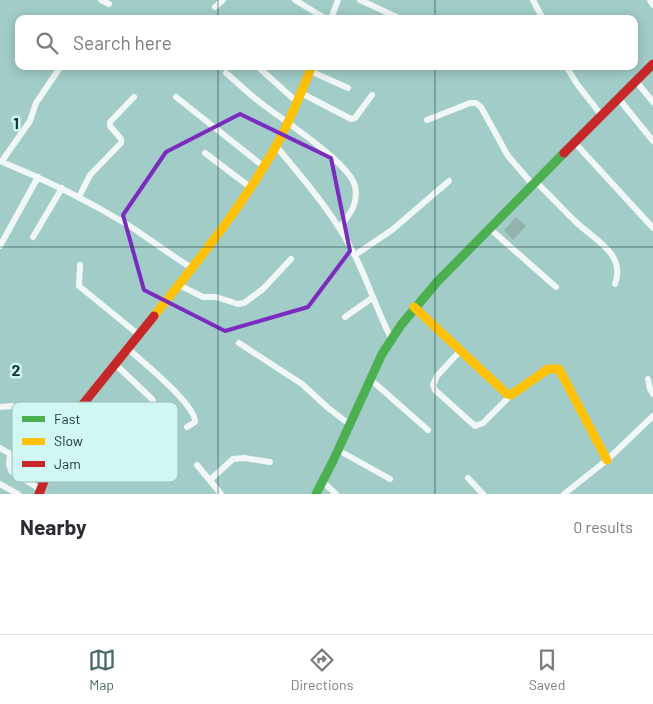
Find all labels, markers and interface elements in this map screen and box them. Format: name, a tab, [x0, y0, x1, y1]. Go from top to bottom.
search box	[15, 15, 638, 70]
icon: search	[33, 29, 61, 57]
text: Search here	[73, 31, 172, 54]
text: 1	[13, 113, 19, 132]
text: 2	[12, 360, 21, 379]
legend	[12, 402, 178, 482]
text: Fast	[54, 410, 80, 427]
text: Slow	[54, 432, 83, 449]
text: Jam	[54, 455, 81, 472]
text: Nearby	[20, 514, 86, 539]
text: 0 results	[573, 517, 633, 536]
tab: Map	[88, 646, 116, 693]
tab: Directions	[291, 646, 353, 693]
tab: Saved	[529, 646, 565, 693]

